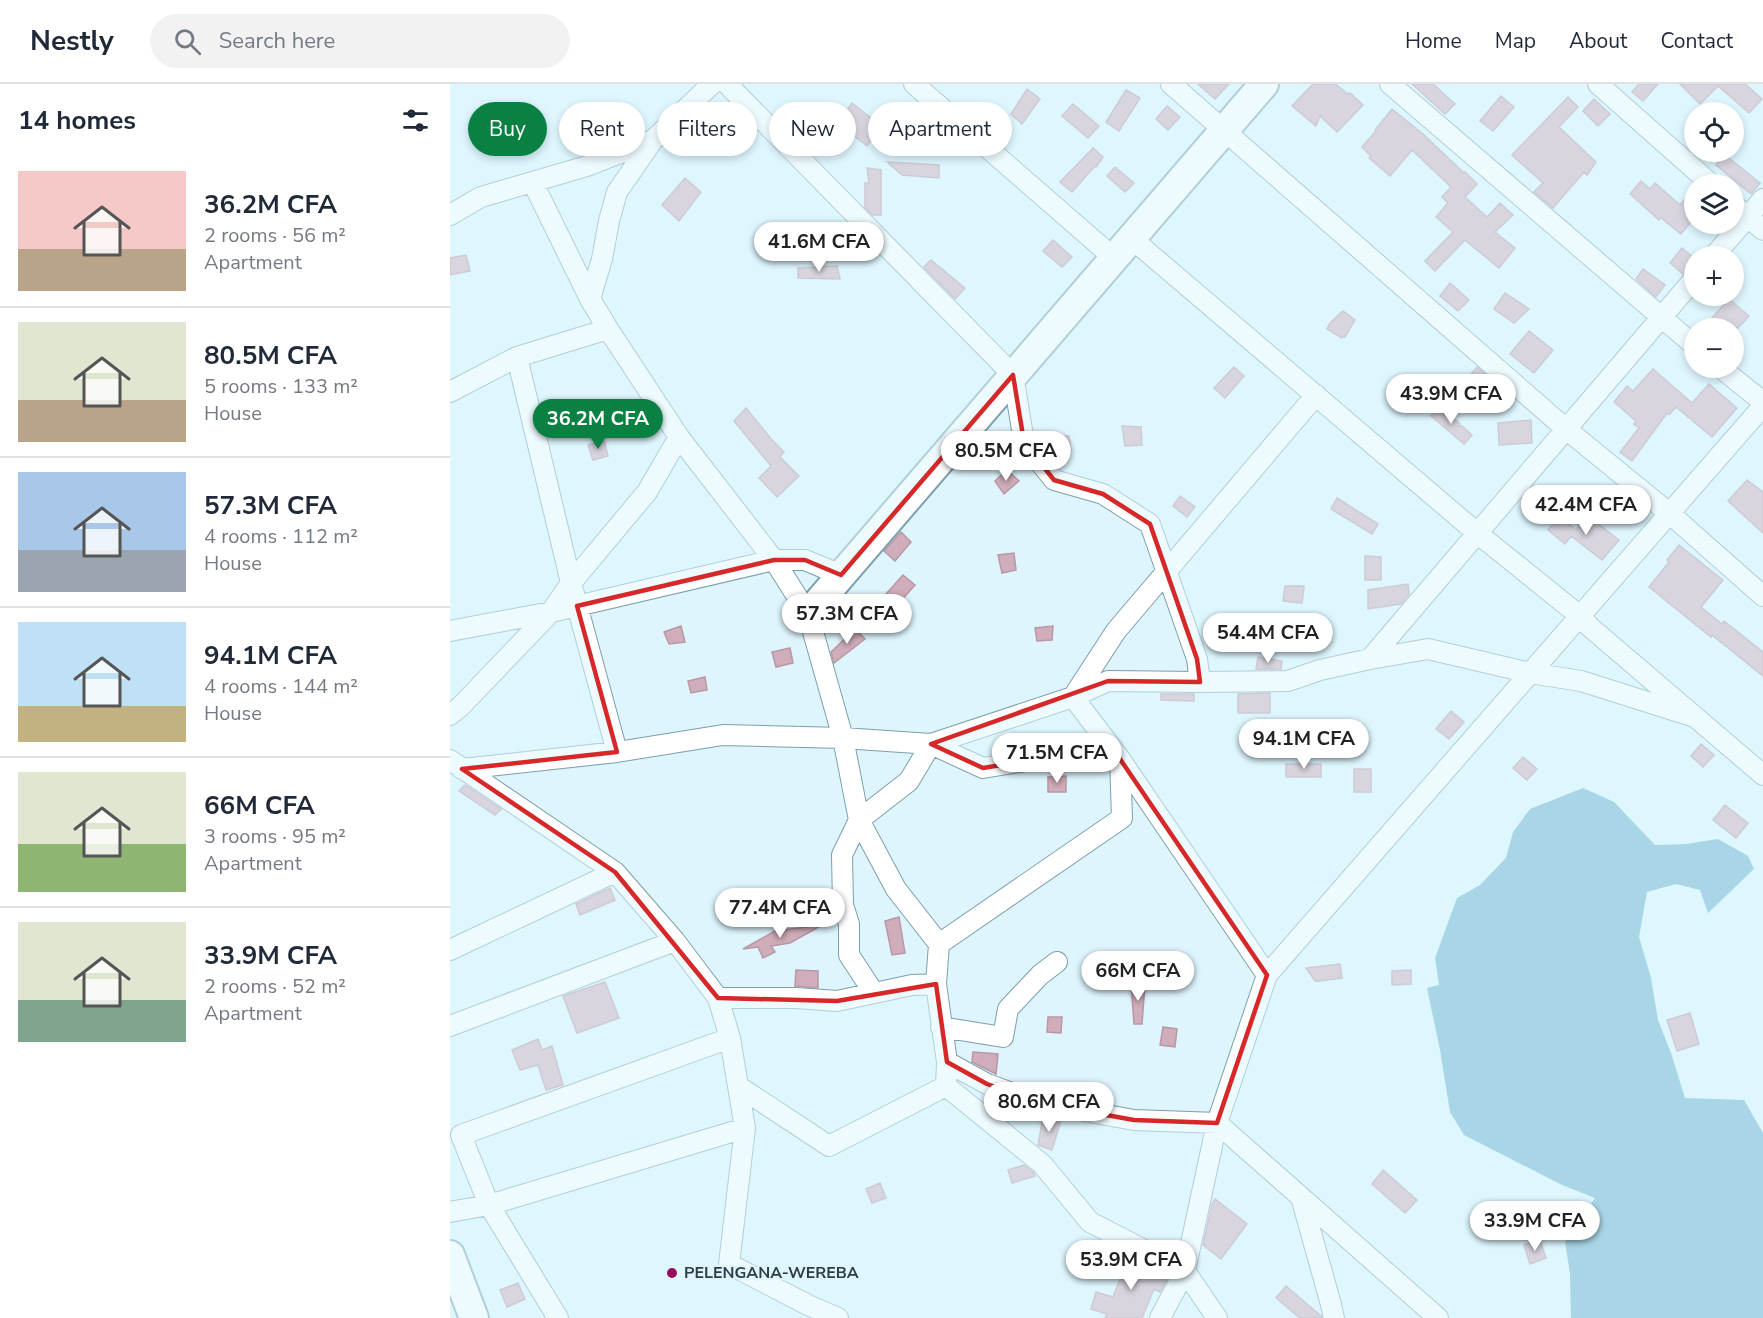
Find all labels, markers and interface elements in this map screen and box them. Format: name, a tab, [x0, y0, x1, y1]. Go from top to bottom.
search box	[150, 14, 570, 68]
text: Nestly	[30, 22, 114, 60]
icon: search	[171, 25, 204, 58]
text: Search here	[219, 26, 335, 56]
text: Home	[1405, 27, 1462, 55]
text: Map	[1495, 27, 1536, 55]
text: About	[1569, 27, 1627, 55]
text: Contact	[1660, 27, 1733, 55]
chip: Buy	[468, 102, 547, 156]
chip: Rent	[559, 102, 645, 156]
chip: Filters	[657, 102, 757, 156]
chip: New	[769, 102, 856, 156]
chip: Apartment	[868, 102, 1012, 156]
map controls	[1684, 102, 1744, 378]
button: locate	[1684, 102, 1744, 162]
text: 14 homes	[18, 103, 136, 138]
icon: filters	[399, 104, 432, 137]
button: layers	[1684, 174, 1744, 234]
text: 36.2M CFA	[204, 187, 337, 222]
icon: home	[66, 195, 138, 267]
text: 2 rooms · 56 m²	[204, 222, 346, 249]
pin: 41.6M CFA	[750, 222, 888, 273]
text: 41.6M CFA	[768, 228, 870, 255]
button: +	[1684, 246, 1744, 306]
text: Apartment	[204, 249, 302, 276]
button: −	[1684, 318, 1744, 378]
text: 80.5M CFA	[204, 338, 337, 373]
icon: home	[66, 346, 138, 418]
text: 5 rooms · 133 m²	[204, 373, 358, 400]
pin: 43.9M CFA	[1382, 374, 1520, 425]
text: 43.9M CFA	[1400, 380, 1502, 407]
pin: 36.2M CFA	[529, 399, 667, 450]
text: House	[204, 400, 262, 427]
text: 36.2M CFA	[547, 405, 649, 432]
pin: 80.5M CFA	[937, 431, 1075, 482]
text: 80.5M CFA	[955, 437, 1057, 464]
pin: 42.4M CFA	[1517, 485, 1655, 536]
text: 57.3M CFA	[204, 488, 337, 523]
text: 42.4M CFA	[1535, 491, 1637, 518]
icon: home	[66, 496, 138, 568]
text: 4 rooms · 112 m²	[204, 523, 358, 550]
text: House	[204, 550, 262, 577]
pin: 57.3M CFA	[778, 594, 916, 645]
text: 57.3M CFA	[796, 600, 898, 627]
pin: 54.4M CFA	[1199, 613, 1337, 664]
text: 54.4M CFA	[1217, 619, 1319, 646]
text: 94.1M CFA	[204, 638, 337, 673]
icon: home	[66, 646, 138, 718]
text: 4 rooms · 144 m²	[204, 673, 358, 700]
text: House	[204, 700, 262, 727]
pin: 94.1M CFA	[1235, 719, 1373, 770]
text: 94.1M CFA	[1253, 725, 1355, 752]
pin: 71.5M CFA	[988, 733, 1126, 784]
text: 71.5M CFA	[1006, 739, 1108, 766]
text: 66M CFA	[204, 788, 315, 823]
icon: home	[66, 796, 138, 868]
text: 3 rooms · 95 m²	[204, 823, 346, 850]
text: Apartment	[204, 850, 302, 877]
pin: 77.4M CFA	[711, 888, 849, 939]
text: 77.4M CFA	[729, 894, 831, 921]
text: 33.9M CFA	[204, 938, 337, 973]
icon: home	[66, 946, 138, 1018]
pin: 66M CFA	[1083, 951, 1193, 1002]
text: 66M CFA	[1095, 957, 1181, 984]
text: 2 rooms · 52 m²	[204, 973, 346, 1000]
text: Apartment	[204, 1000, 302, 1027]
pin: 80.6M CFA	[980, 1082, 1118, 1133]
text: 80.6M CFA	[998, 1088, 1100, 1115]
pin: 33.9M CFA	[1466, 1201, 1604, 1252]
text: 33.9M CFA	[1484, 1207, 1586, 1234]
pin: 53.9M CFA	[1062, 1240, 1200, 1291]
text: 53.9M CFA	[1080, 1246, 1182, 1273]
place label: PELENGANA-WEREBA	[684, 1262, 859, 1284]
marker: PELENGANA-WEREBA	[665, 1266, 679, 1280]

